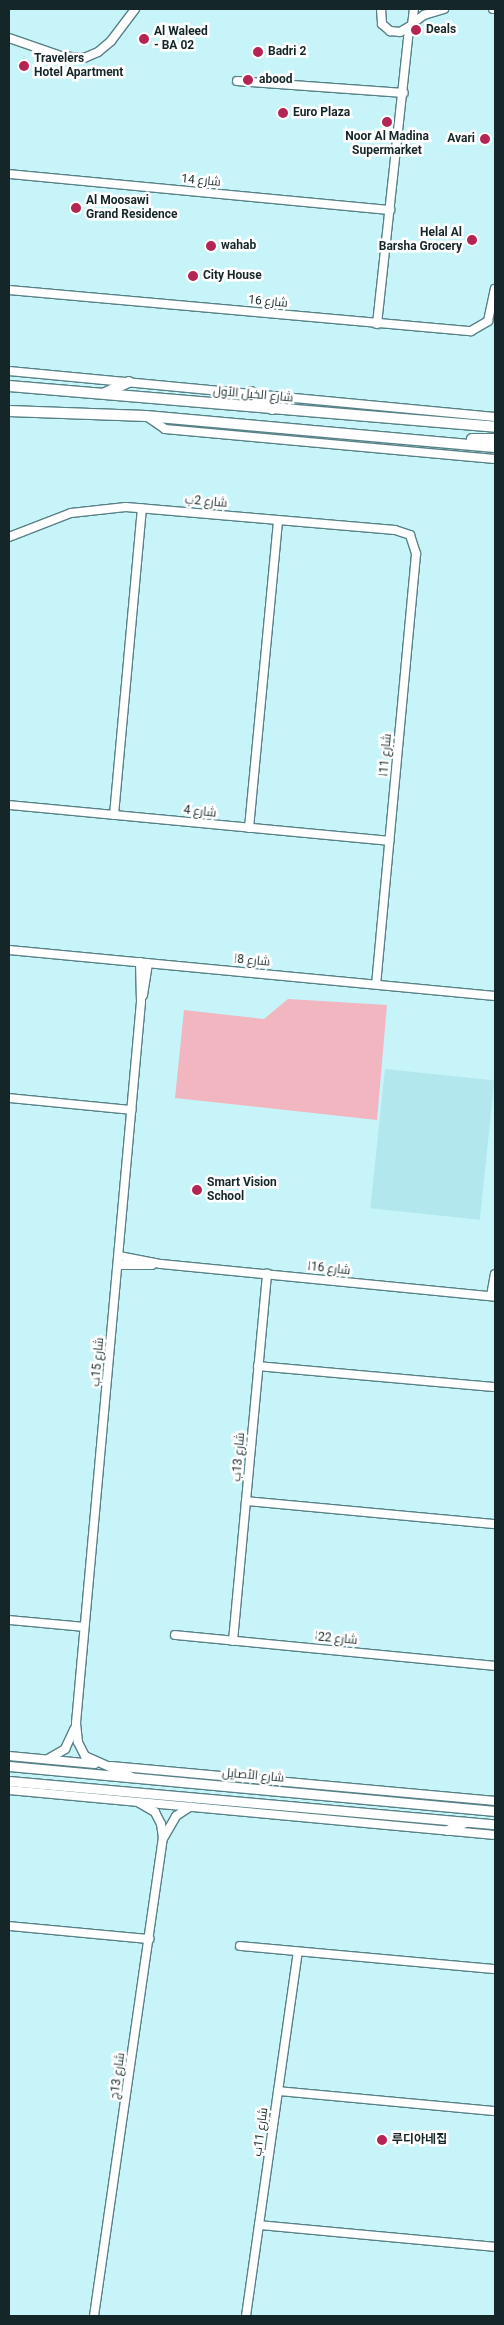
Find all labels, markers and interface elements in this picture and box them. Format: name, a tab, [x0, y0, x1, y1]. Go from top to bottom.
place label: Deals	[426, 23, 456, 37]
marker: Deals	[410, 24, 422, 36]
place label: Al Waleed - BA 02	[154, 25, 208, 53]
marker: Al Waleed - BA 02	[138, 33, 150, 45]
place label: Badri 2	[268, 45, 306, 59]
marker: Badri 2	[252, 46, 264, 58]
place label: Travelers Hotel Apartment	[34, 52, 123, 80]
marker: Travelers Hotel Apartment	[18, 60, 30, 72]
marker: abood	[241, 73, 255, 87]
place label: abood	[259, 73, 292, 87]
place label: Euro Plaza	[293, 106, 350, 120]
marker: Euro Plaza	[277, 107, 289, 119]
marker: Noor Al Madina Supermarket	[381, 116, 393, 128]
place label: Noor Al Madina Supermarket	[345, 130, 429, 158]
place label: Avari	[447, 132, 475, 146]
marker: Avari	[479, 133, 491, 145]
street label: شارع 14	[181, 172, 221, 190]
place label: Al Moosawi Grand Residence	[86, 194, 177, 222]
marker: Al Moosawi Grand Residence	[70, 202, 82, 214]
place label: Helal Al Barsha Grocery	[379, 226, 462, 254]
marker: Helal Al Barsha Grocery	[466, 234, 478, 246]
place label: wahab	[221, 239, 256, 253]
marker: wahab	[205, 240, 217, 252]
place label: City House	[203, 269, 262, 283]
marker: City House	[187, 270, 199, 282]
street label: شارع 16	[248, 293, 288, 311]
street label: شارع الخيل الأول	[212, 384, 294, 406]
street label: شارع 2ب	[184, 493, 228, 511]
street label: شارع 11ا	[377, 733, 395, 777]
street label: شارع 4	[183, 803, 217, 821]
street label: شارع 8ا	[233, 952, 271, 970]
place label: Smart Vision School	[207, 1176, 277, 1204]
marker: Smart Vision School	[191, 1184, 203, 1196]
street label: شارع 16ا	[307, 1260, 351, 1278]
street label: شارع 15ب	[89, 1337, 107, 1387]
street label: شارع 13ب	[230, 1432, 248, 1482]
street label: شارع 22ا	[314, 1630, 358, 1648]
street label: شارع الأصايل	[221, 1766, 285, 1786]
street label: شارع 13ج	[108, 2052, 128, 2100]
street label: شارع 11ب	[250, 2107, 272, 2157]
place label: 루디아네집	[392, 2133, 447, 2147]
marker: 루디아네집	[376, 2134, 388, 2146]

